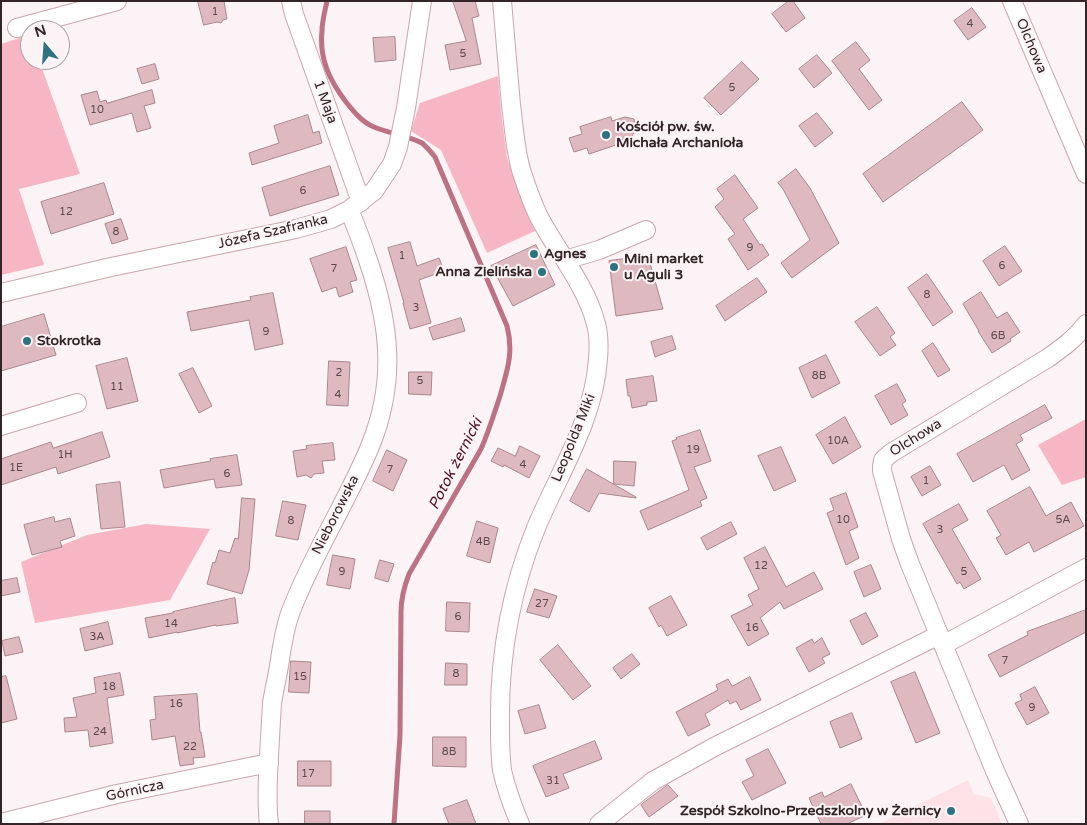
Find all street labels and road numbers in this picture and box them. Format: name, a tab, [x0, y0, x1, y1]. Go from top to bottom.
street label: Olchowa	[1012, 16, 1050, 76]
street label: 1 Maja	[309, 78, 341, 126]
street label: Józefa Szafranka	[216, 211, 330, 253]
street label: Leopolda Miki	[549, 391, 599, 485]
street label: Olchowa	[887, 416, 945, 460]
street label: Nieborowska	[309, 473, 363, 557]
street label: Górnicza	[105, 777, 165, 805]

